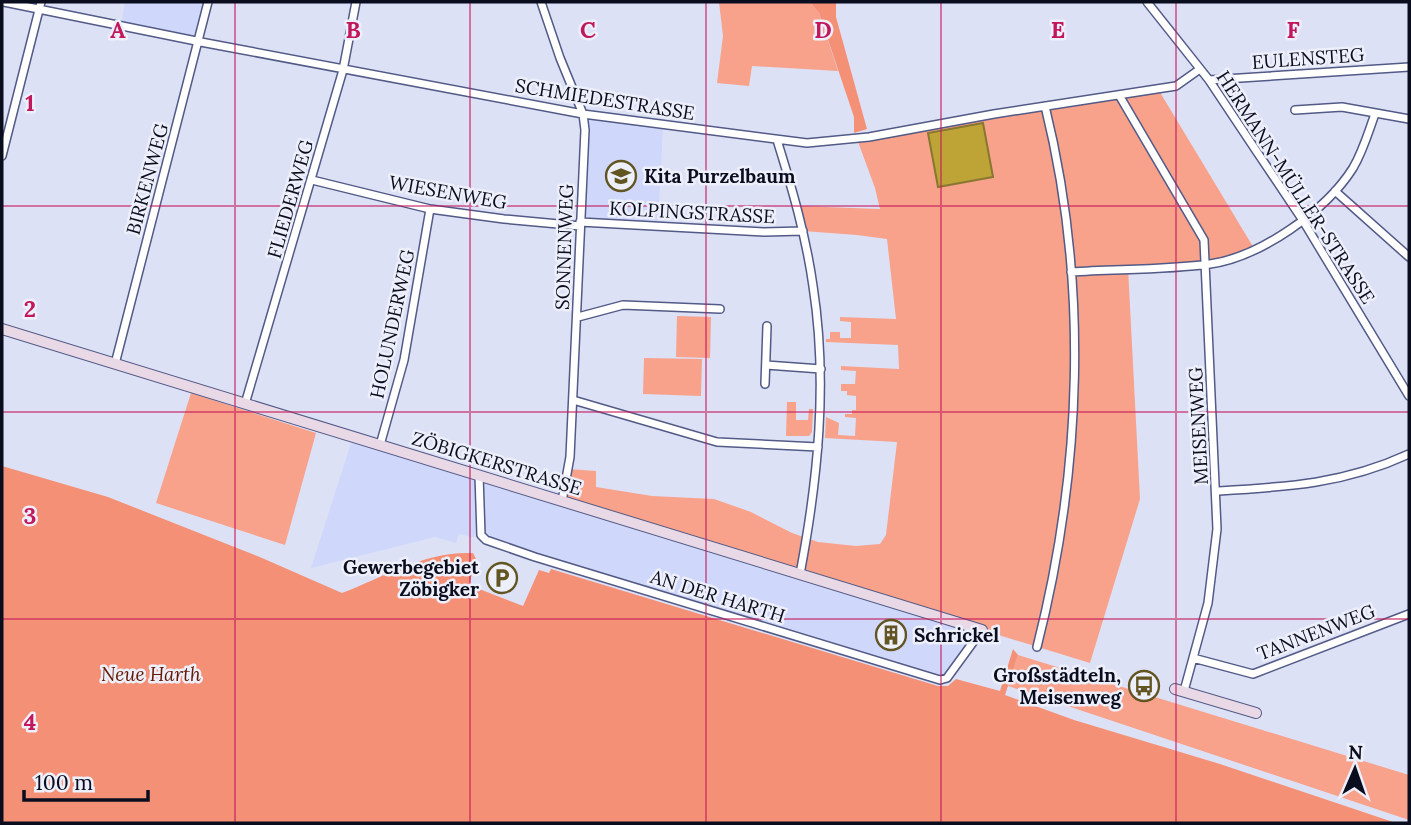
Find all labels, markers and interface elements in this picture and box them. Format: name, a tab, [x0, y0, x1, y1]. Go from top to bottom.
text: A	[110, 15, 126, 44]
text: B	[345, 15, 361, 44]
text: C	[580, 15, 596, 44]
text: D	[814, 15, 832, 44]
text: E	[1051, 15, 1065, 44]
text: F	[1286, 15, 1300, 44]
street label: EULENSTEG	[1251, 42, 1366, 74]
street label: HERMANN-MÜLLER-STRASSE	[1212, 66, 1380, 308]
street label: SCHMIEDESTRASSE	[514, 73, 696, 125]
text: 1	[25, 88, 35, 117]
street label: BIRKENWEG	[121, 120, 174, 237]
street label: FLIEDERWEG	[262, 136, 319, 261]
school or university icon: Kita Purzelbaum	[604, 159, 638, 193]
place label: Kita Purzelbaum	[644, 164, 796, 188]
street label: WIESENWEG	[387, 170, 509, 214]
street label: SONNENWEG	[550, 183, 578, 310]
street label: KOLPINGSTRASSE	[608, 196, 776, 228]
street label: HOLUNDERWEG	[364, 247, 420, 401]
text: 2	[24, 294, 36, 323]
street label: MEISENWEG	[1183, 366, 1213, 485]
street label: ZÖBIGKERSTRASSE	[409, 426, 585, 500]
text: 3	[24, 501, 36, 530]
place label: Gewerbegebiet Zöbigker	[343, 555, 480, 601]
parking icon: Gewerbegebiet Zöbigker	[485, 561, 519, 595]
street label: AN DER HARTH	[647, 564, 788, 628]
street label: TANNENWEG	[1254, 598, 1379, 665]
building icon: Schrickel	[874, 618, 908, 652]
place label: Schrickel	[914, 623, 999, 647]
park label: Neue Harth	[101, 662, 201, 686]
place label: Großstädteln, Meisenweg	[993, 663, 1122, 709]
bus stop icon: Großstädteln, Meisenweg	[1127, 669, 1161, 703]
text: 4	[24, 707, 36, 736]
north arrow	[1320, 734, 1390, 804]
text: N	[1348, 740, 1364, 764]
scale bar	[24, 758, 149, 802]
text: 100 m	[35, 769, 93, 796]

